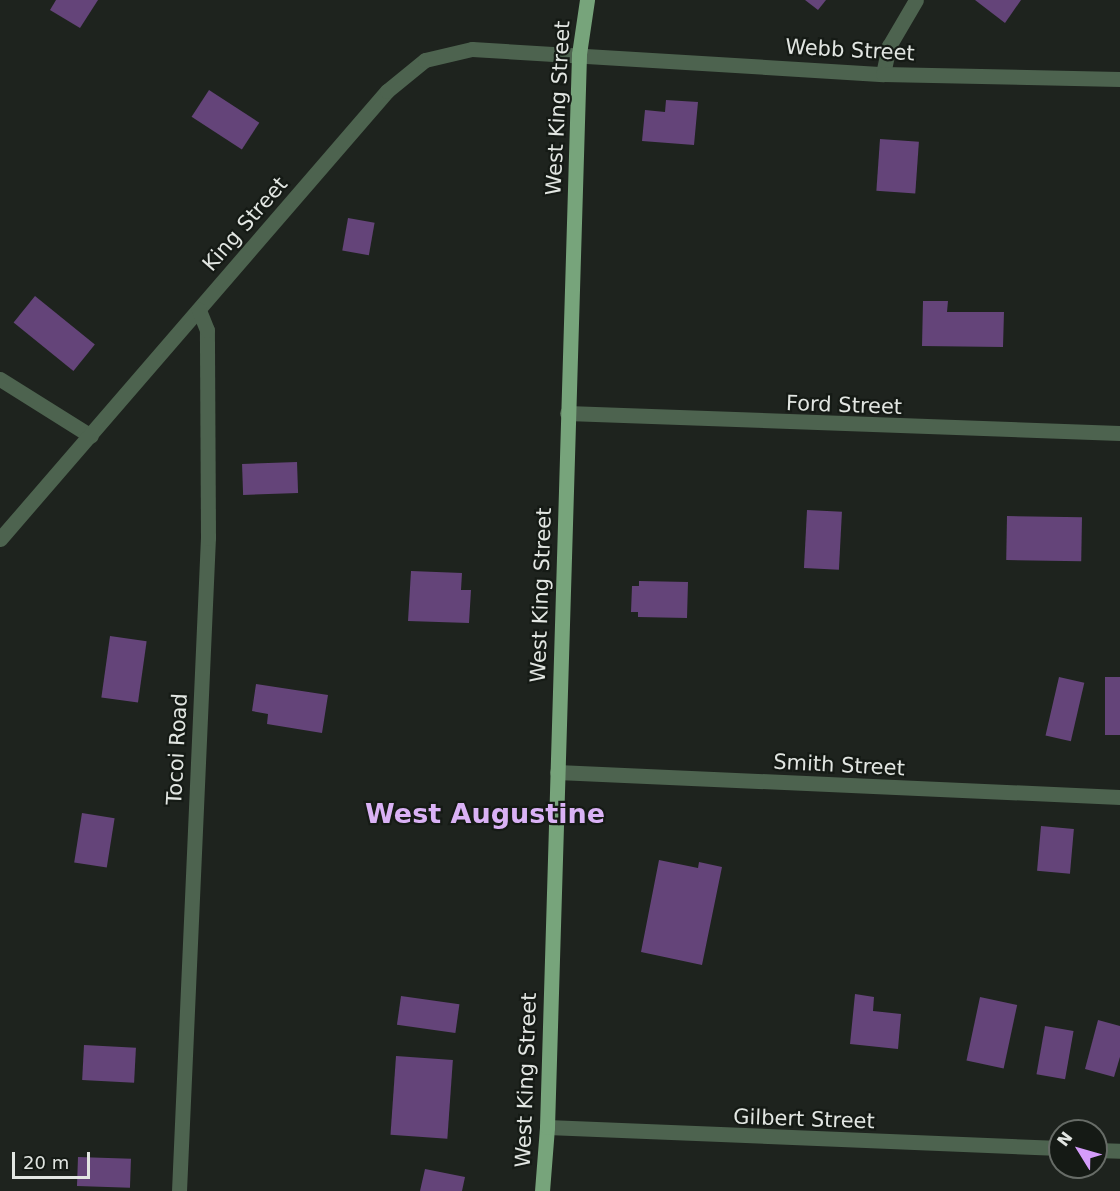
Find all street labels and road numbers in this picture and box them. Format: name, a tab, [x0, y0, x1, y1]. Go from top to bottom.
street label: West King Street	[541, 20, 575, 196]
street label: Webb Street	[785, 34, 915, 66]
street label: King Street	[197, 172, 293, 276]
street label: Ford Street	[785, 390, 903, 420]
street label: West King Street	[525, 507, 557, 683]
street label: Tocoi Road	[161, 693, 193, 805]
street label: Smith Street	[773, 749, 905, 781]
street label: West King Street	[510, 992, 542, 1168]
street label: Gilbert Street	[733, 1104, 875, 1134]

